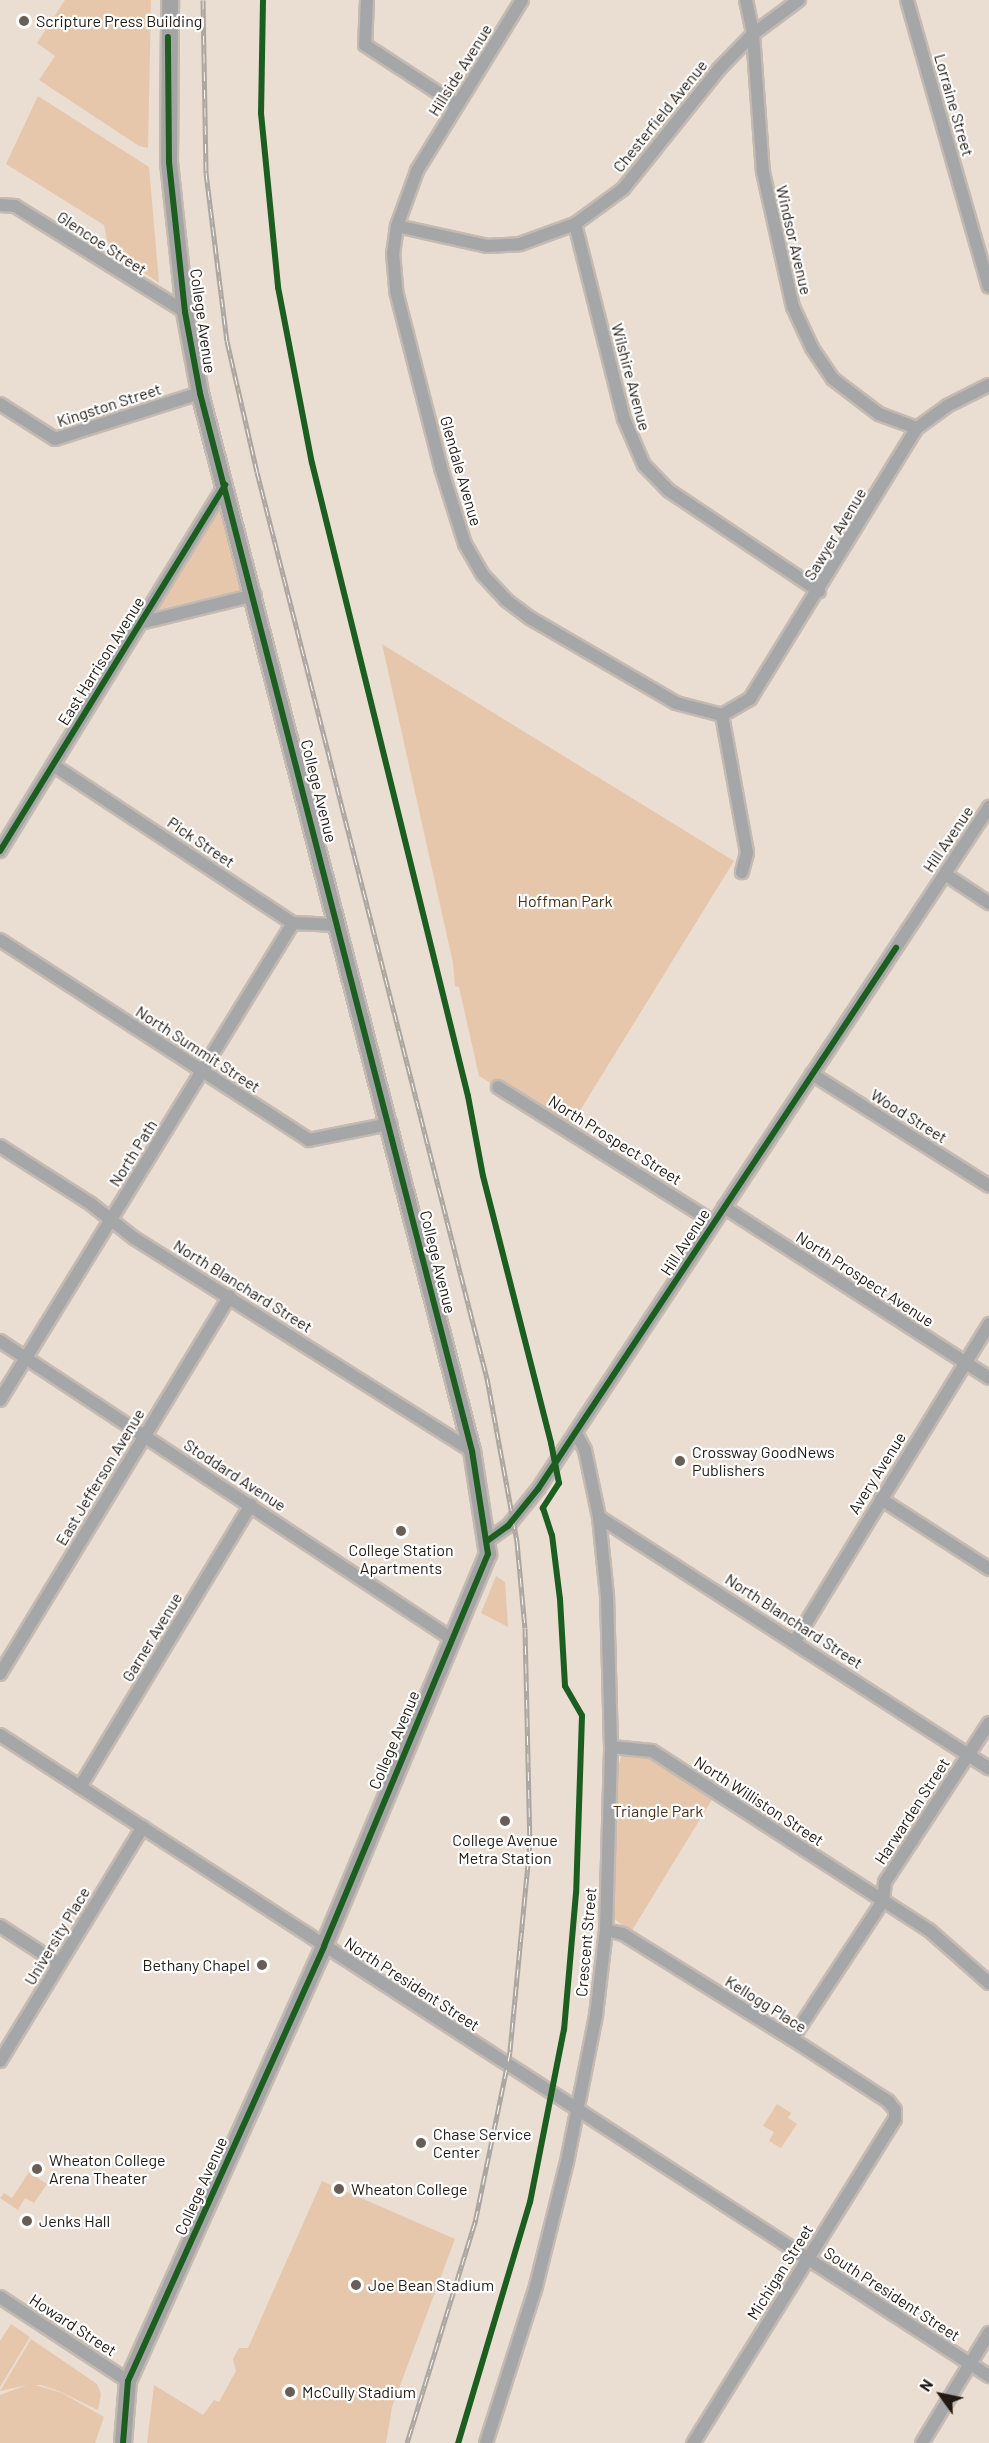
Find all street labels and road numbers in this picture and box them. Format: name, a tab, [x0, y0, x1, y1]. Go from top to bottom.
street label: Hillside Avenue	[424, 20, 496, 120]
street label: Lorraine Street	[930, 52, 978, 158]
street label: Chesterfield Avenue	[609, 56, 711, 176]
street label: Windsor Avenue	[772, 183, 816, 297]
street label: Glencoe Street	[54, 207, 150, 279]
street label: College Avenue	[186, 267, 220, 375]
street label: Wilshire Avenue	[607, 321, 655, 433]
street label: Kingston Street	[54, 379, 164, 431]
street label: Glendale Avenue	[436, 414, 486, 528]
street label: Sawyer Avenue	[800, 484, 870, 584]
street label: East Harrison Avenue	[54, 593, 148, 729]
street label: College Avenue	[297, 738, 341, 844]
street label: Hill Avenue	[919, 802, 977, 876]
street label: Pick Street	[164, 813, 238, 871]
street label: North Summit Street	[132, 1002, 264, 1096]
street label: Wood Street	[867, 1085, 951, 1147]
street label: North Prospect Street	[545, 1091, 685, 1189]
street label: North Path	[105, 1116, 161, 1190]
street label: Hill Avenue	[656, 1205, 714, 1279]
street label: College Avenue	[416, 1209, 460, 1315]
street label: North Prospect Avenue	[793, 1227, 937, 1331]
street label: North Blanchard Street	[170, 1235, 316, 1337]
street label: East Jefferson Avenue	[52, 1405, 148, 1549]
street label: Avery Avenue	[844, 1429, 910, 1517]
street label: Stoddard Avenue	[180, 1435, 290, 1515]
street label: North Blanchard Street	[722, 1569, 866, 1673]
street label: Garner Avenue	[118, 1589, 186, 1685]
street label: College Avenue	[365, 1688, 423, 1792]
street label: North Williston Street	[691, 1752, 827, 1850]
street label: Harwarden Street	[870, 1754, 954, 1868]
street label: University Place	[20, 1883, 94, 1989]
street label: Crescent Street	[572, 1887, 600, 1997]
street label: North President Street	[341, 1933, 483, 2035]
street label: Kellogg Place	[722, 1971, 810, 2037]
street label: College Avenue	[171, 2134, 231, 2238]
street label: Michigan Street	[743, 2221, 817, 2323]
street label: South President Street	[820, 2243, 964, 2345]
street label: Howard Street	[26, 2290, 120, 2360]

